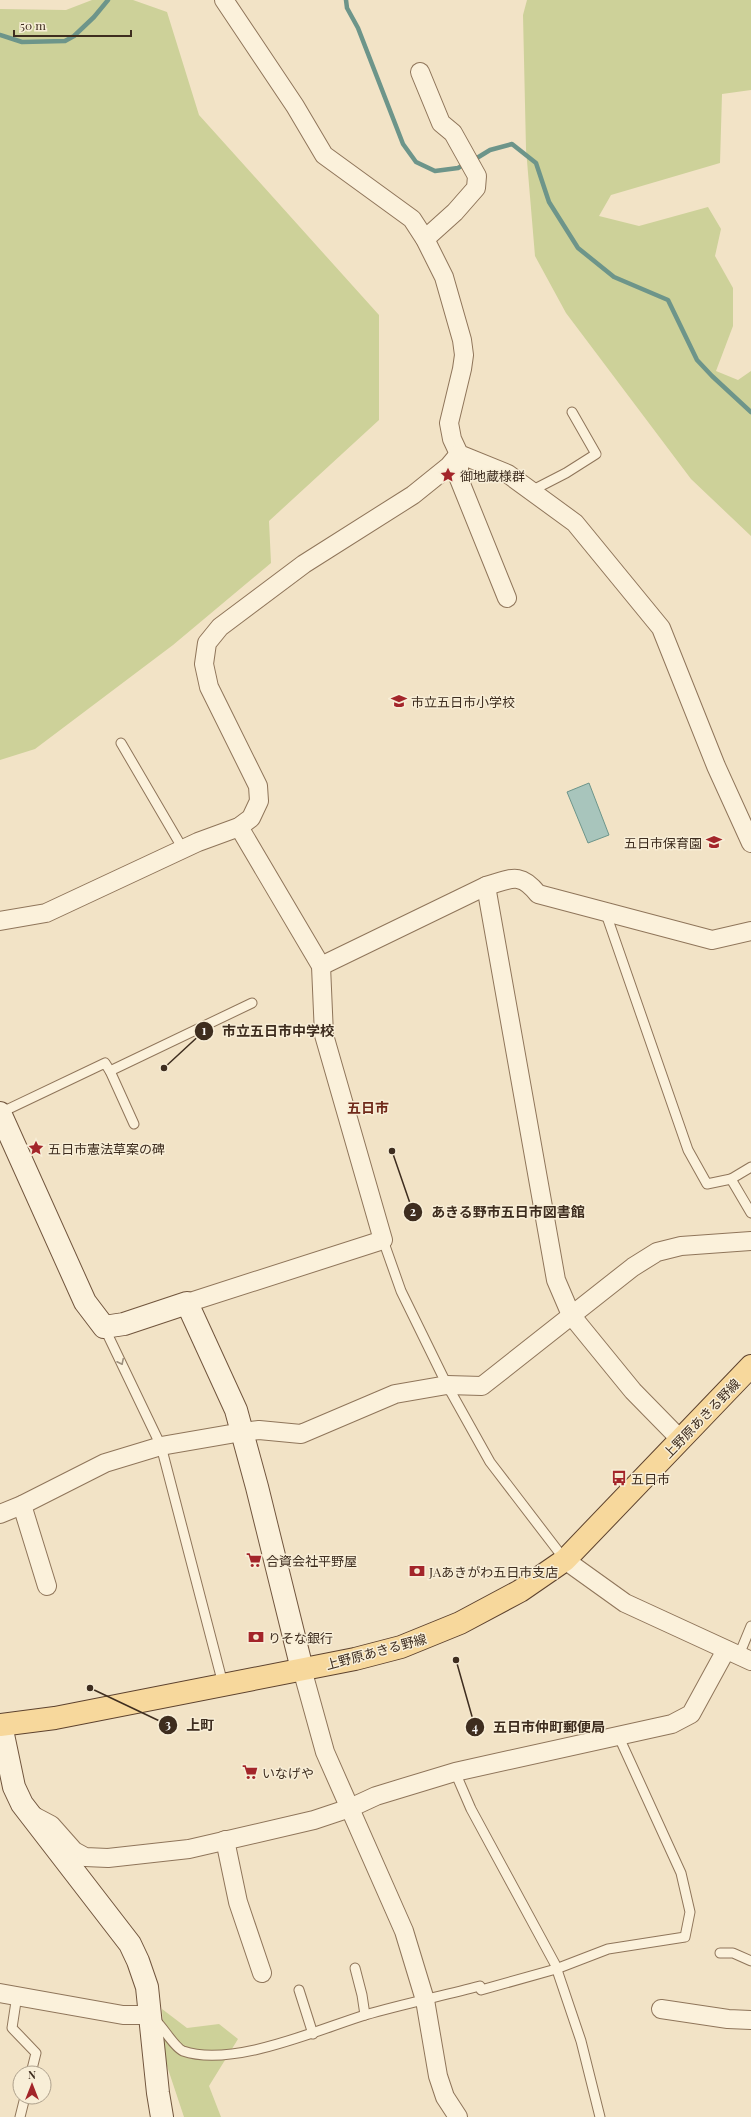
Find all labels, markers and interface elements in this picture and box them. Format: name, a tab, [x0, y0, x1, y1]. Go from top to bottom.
scale bar	[14, 12, 131, 38]
text: 50 m	[20, 17, 46, 33]
place icon: 御地蔵様群	[439, 466, 457, 484]
place label: 御地蔵様群	[460, 467, 525, 484]
school or university icon: 市立五日市小学校	[390, 692, 408, 710]
place label: 市立五日市小学校	[411, 693, 515, 710]
school or university icon: 五日市保育園	[705, 833, 723, 851]
place label: 五日市保育園	[624, 834, 702, 851]
callout: 市立五日市中学校	[194, 1018, 342, 1044]
text: 市立五日市中学校	[222, 1021, 334, 1040]
text: 1	[202, 1022, 207, 1038]
district label: 五日市	[347, 1098, 389, 1117]
place icon: 五日市憲法草案の碑	[27, 1139, 45, 1157]
place label: 五日市憲法草案の碑	[48, 1140, 165, 1157]
callout: あきる野市五日市図書館	[403, 1199, 593, 1225]
text: あきる野市五日市図書館	[431, 1202, 585, 1221]
text: 2	[410, 1203, 416, 1219]
one-way arrow	[116, 1357, 124, 1365]
street label: 上野原あきる野線	[659, 1375, 743, 1461]
bus stop icon: 五日市	[610, 1469, 628, 1487]
place label: 五日市	[631, 1470, 670, 1487]
supermarket icon: 合資会社平野屋	[245, 1551, 263, 1569]
place label: 合資会社平野屋	[266, 1552, 357, 1569]
bank icon: JAあきがわ五日市支店	[408, 1562, 426, 1580]
place label: JAあきがわ五日市支店	[428, 1563, 558, 1580]
bank icon: りそな銀行	[247, 1628, 265, 1646]
place label: りそな銀行	[268, 1629, 333, 1646]
street label: 上野原あきる野線	[324, 1629, 428, 1673]
callout: 上町	[158, 1712, 222, 1738]
callout: 五日市仲町郵便局	[465, 1714, 613, 1740]
text: 上町	[186, 1715, 214, 1734]
text: 3	[165, 1716, 171, 1732]
text: 五日市仲町郵便局	[493, 1717, 605, 1736]
text: 4	[472, 1719, 478, 1735]
supermarket icon: いなげや	[241, 1763, 259, 1781]
place label: いなげや	[262, 1764, 314, 1781]
north arrow	[12, 2065, 52, 2105]
text: N	[28, 2067, 36, 2082]

